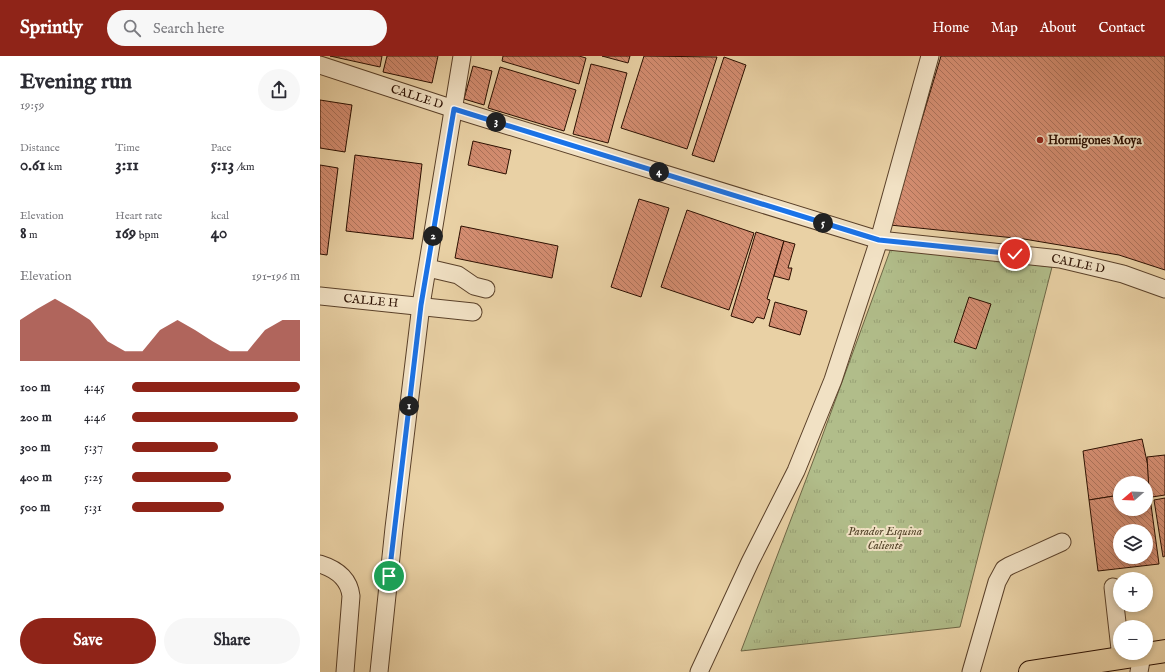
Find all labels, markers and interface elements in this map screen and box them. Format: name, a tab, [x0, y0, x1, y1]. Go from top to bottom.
search box	[107, 10, 387, 46]
text: Sprintly	[20, 16, 83, 40]
icon: search	[121, 17, 143, 39]
text: Search here	[153, 19, 224, 38]
text: Home	[933, 19, 969, 37]
text: Map	[991, 19, 1018, 37]
text: About	[1040, 19, 1076, 37]
text: Contact	[1098, 19, 1145, 37]
text: Evening run	[20, 68, 132, 96]
button: share	[258, 69, 300, 111]
street label: CALLE D	[389, 81, 445, 113]
text: 19:59	[20, 97, 44, 114]
pin: 3	[486, 112, 506, 132]
text: 3	[494, 115, 498, 129]
place label: Hormigones Moya	[1048, 133, 1142, 149]
marker: Hormigones Moya	[1035, 135, 1045, 145]
text: Distance	[20, 141, 60, 155]
text: Time	[115, 141, 140, 155]
text: Pace	[211, 141, 231, 155]
text: 0.61	[20, 155, 45, 176]
text: 3:11	[115, 155, 139, 176]
text: 5:13	[211, 155, 234, 176]
text: km	[45, 160, 62, 174]
text: /km	[234, 160, 255, 174]
pin: 4	[649, 162, 669, 182]
text: 4	[656, 165, 662, 179]
text: Elevation	[20, 209, 64, 223]
text: Heart rate	[115, 209, 162, 223]
text: kcal	[211, 209, 229, 223]
pin: 5	[813, 213, 833, 233]
text: 5	[821, 216, 825, 230]
text: 8	[20, 223, 27, 244]
text: 169	[115, 223, 136, 244]
text: 40	[211, 223, 227, 244]
pin: 2	[423, 226, 443, 246]
text: m	[27, 228, 38, 242]
text: bpm	[136, 228, 159, 242]
text: 2	[430, 229, 436, 243]
pin	[998, 237, 1032, 271]
icon: check	[1004, 243, 1026, 265]
street label: CALLE D	[1050, 251, 1106, 277]
text: Elevation	[20, 268, 72, 285]
text: 191–196 m	[251, 268, 300, 285]
street label: CALLE H	[343, 291, 399, 311]
text: 100 m	[20, 379, 50, 396]
text: 4:45	[84, 379, 105, 396]
pin: 1	[399, 396, 419, 416]
text: 1	[407, 399, 411, 413]
text: 200 m	[20, 409, 52, 426]
text: 4:46	[84, 409, 106, 426]
text: 300 m	[20, 439, 51, 456]
text: 5:37	[84, 439, 103, 456]
text: 400 m	[20, 469, 52, 486]
text: 5:25	[84, 469, 103, 486]
north arrow	[1113, 476, 1153, 516]
map controls	[1113, 476, 1153, 660]
text: 500 m	[20, 499, 50, 516]
text: 5:31	[84, 499, 102, 516]
park label: Parador Esquina Caliente	[848, 524, 922, 553]
button: layers	[1113, 524, 1153, 564]
pin	[372, 559, 406, 593]
icon: arrive	[378, 565, 400, 587]
button: +	[1113, 572, 1153, 612]
button: Save	[20, 618, 156, 664]
button: Share	[164, 618, 300, 664]
button: −	[1113, 620, 1153, 660]

